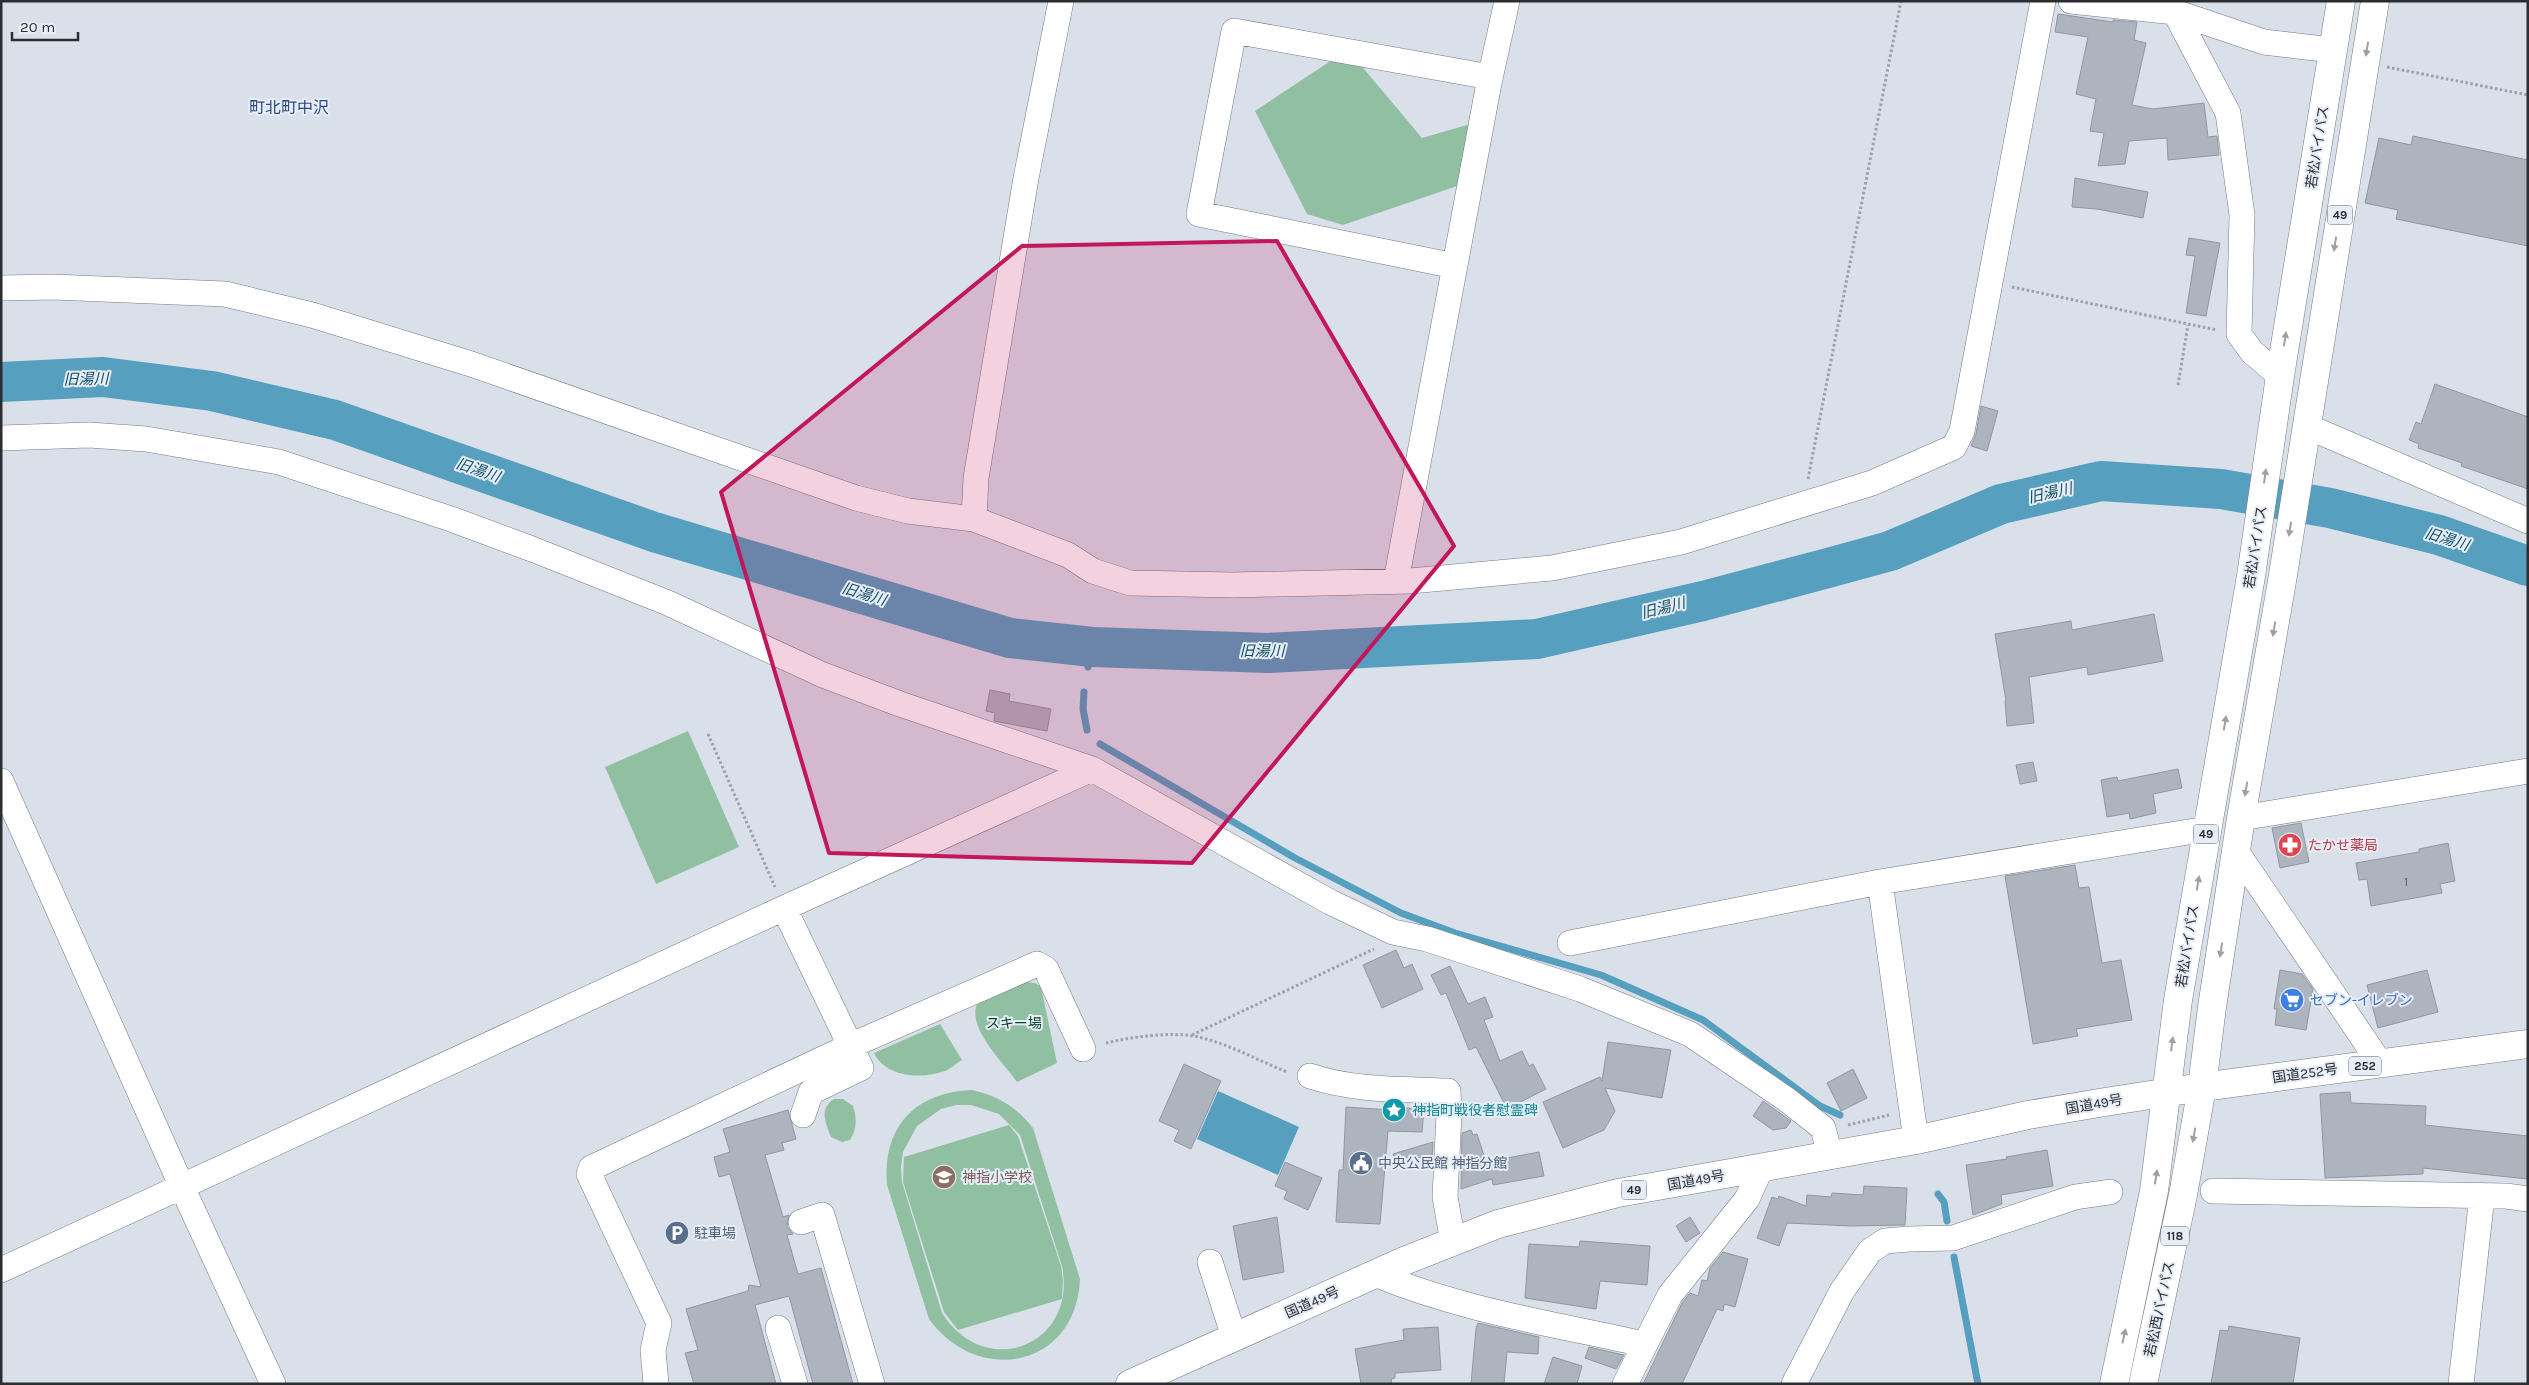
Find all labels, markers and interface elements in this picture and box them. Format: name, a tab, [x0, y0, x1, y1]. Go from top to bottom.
scale bar	[12, 10, 79, 42]
text: 20 m	[20, 18, 55, 36]
one-way arrow	[2362, 42, 2370, 58]
district label: 町北町中沢	[249, 98, 329, 117]
street label: 若松バイパス	[2303, 104, 2332, 190]
road number: 49	[2328, 206, 2352, 224]
one-way arrow	[2331, 237, 2339, 253]
one-way arrow	[2282, 331, 2290, 347]
water label: 旧湯川	[63, 370, 111, 388]
water label: 旧湯川	[454, 454, 504, 486]
one-way arrow	[2262, 467, 2270, 483]
water label: 旧湯川	[2026, 479, 2076, 507]
street label: 若松バイパス	[2241, 504, 2270, 590]
one-way arrow	[2286, 522, 2294, 538]
water label: 旧湯川	[2423, 524, 2473, 555]
water label: 旧湯川	[840, 579, 890, 610]
water label: 旧湯川	[1639, 593, 1689, 622]
one-way arrow	[2270, 621, 2278, 637]
water label: 旧湯川	[1239, 642, 1286, 660]
one-way arrow	[2222, 715, 2230, 731]
one-way arrow	[2242, 782, 2250, 798]
road number: 49	[2194, 824, 2218, 844]
pharmacy icon: たかせ薬局	[2277, 832, 2303, 858]
place label: たかせ薬局	[2308, 837, 2378, 854]
one-way arrow	[2194, 875, 2202, 891]
house number: 1	[2404, 876, 2408, 889]
street label: 若松バイパス	[2173, 903, 2202, 989]
one-way arrow	[2216, 942, 2224, 958]
supermarket icon: セブン-イレブン	[2279, 987, 2305, 1013]
place label: セブン-イレブン	[2310, 992, 2413, 1009]
park label: スキー場	[986, 1015, 1042, 1032]
one-way arrow	[2168, 1035, 2176, 1051]
road number: 252	[2349, 1056, 2381, 1076]
street label: 国道252号	[2271, 1060, 2339, 1087]
street label: 国道49号	[2064, 1091, 2124, 1118]
place icon: 神指町戦役者慰霊碑	[1381, 1097, 1407, 1123]
place label: 神指町戦役者慰霊碑	[1412, 1102, 1538, 1119]
one-way arrow	[2189, 1127, 2197, 1143]
public building icon: 中央公民館 神指分館	[1348, 1150, 1374, 1176]
place label: 中央公民館 神指分館	[1378, 1155, 1507, 1172]
school or university icon: 神指小学校	[931, 1164, 957, 1190]
street label: 国道49号	[1666, 1167, 1726, 1194]
one-way arrow	[2152, 1168, 2160, 1184]
place label: 神指小学校	[962, 1169, 1032, 1186]
road number: 49	[1622, 1180, 1646, 1200]
parking icon: 駐車場	[664, 1220, 690, 1246]
place label: 駐車場	[694, 1225, 736, 1242]
road number: 118	[2161, 1226, 2189, 1246]
street label: 若松西バイパス	[2141, 1260, 2178, 1359]
street label: 国道49号	[1282, 1283, 1342, 1322]
one-way arrow	[2120, 1329, 2128, 1344]

